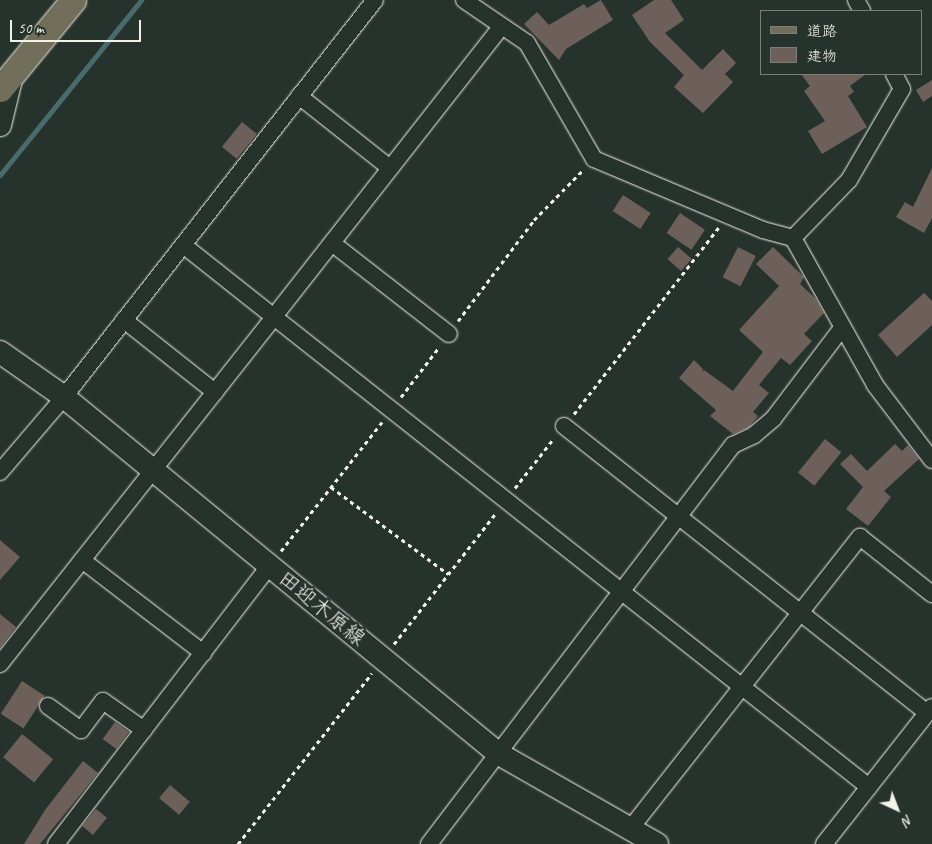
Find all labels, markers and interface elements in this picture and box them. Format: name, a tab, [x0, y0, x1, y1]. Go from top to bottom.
scale bar	[12, 10, 144, 42]
legend	[760, 10, 922, 75]
text: 50 m	[18, 19, 44, 38]
text: 道路	[807, 22, 837, 41]
text: 建物	[807, 47, 837, 66]
street label: 田迎木原線	[273, 565, 371, 651]
north arrow	[872, 784, 922, 834]
text: N	[899, 811, 917, 830]

